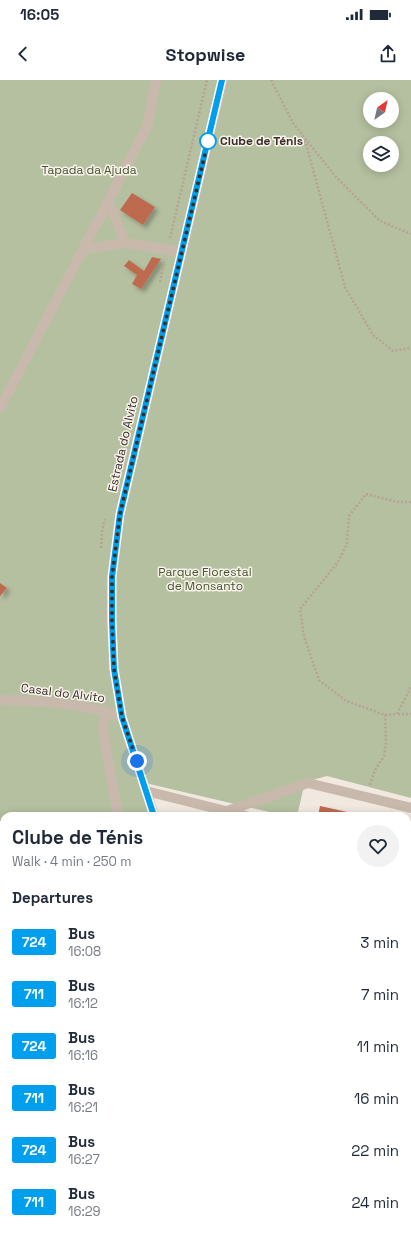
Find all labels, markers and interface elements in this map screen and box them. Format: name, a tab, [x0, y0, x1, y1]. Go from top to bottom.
text: 16:05	[20, 5, 59, 24]
icon: back	[12, 43, 34, 65]
text: Stopwise	[166, 43, 245, 66]
icon: share	[377, 43, 399, 65]
north arrow	[363, 92, 399, 128]
map controls	[363, 92, 399, 172]
marker: Clube de Ténis	[199, 132, 217, 150]
place label: Clube de Ténis	[220, 133, 303, 149]
button: layers	[363, 136, 399, 172]
park label: Tapada da Ajuda	[41, 162, 137, 178]
street label: Estrada do Alvito	[104, 394, 142, 494]
park label: Parque Florestal de Monsanto	[158, 564, 252, 594]
street label: Casal do Alvito	[20, 680, 106, 706]
your location	[127, 751, 147, 771]
text: Clube de Ténis	[12, 825, 143, 850]
button: heart	[357, 825, 399, 867]
text: Walk · 4 min · 250 m	[12, 853, 131, 870]
text: Departures	[12, 888, 93, 907]
text: Bus	[68, 924, 95, 943]
text: 724	[22, 933, 46, 951]
text: 3 min	[360, 933, 399, 952]
text: 16:08	[68, 943, 101, 960]
text: Bus	[68, 976, 95, 995]
text: 711	[24, 985, 44, 1003]
text: 7 min	[361, 985, 399, 1004]
text: 16:12	[68, 995, 98, 1012]
text: Bus	[68, 1028, 95, 1047]
text: 724	[22, 1037, 46, 1055]
text: 11 min	[357, 1037, 399, 1056]
text: 16:16	[68, 1047, 98, 1064]
text: Bus	[68, 1080, 95, 1099]
text: 711	[24, 1089, 44, 1107]
text: 16 min	[354, 1089, 399, 1108]
text: 16:21	[68, 1099, 98, 1116]
text: Bus	[68, 1132, 95, 1151]
text: 724	[22, 1141, 46, 1159]
text: 22 min	[351, 1141, 399, 1160]
text: 16:27	[68, 1151, 100, 1168]
text: Bus	[68, 1184, 95, 1203]
text: 711	[24, 1193, 44, 1211]
text: 24 min	[351, 1193, 399, 1212]
text: 16:29	[68, 1203, 100, 1220]

